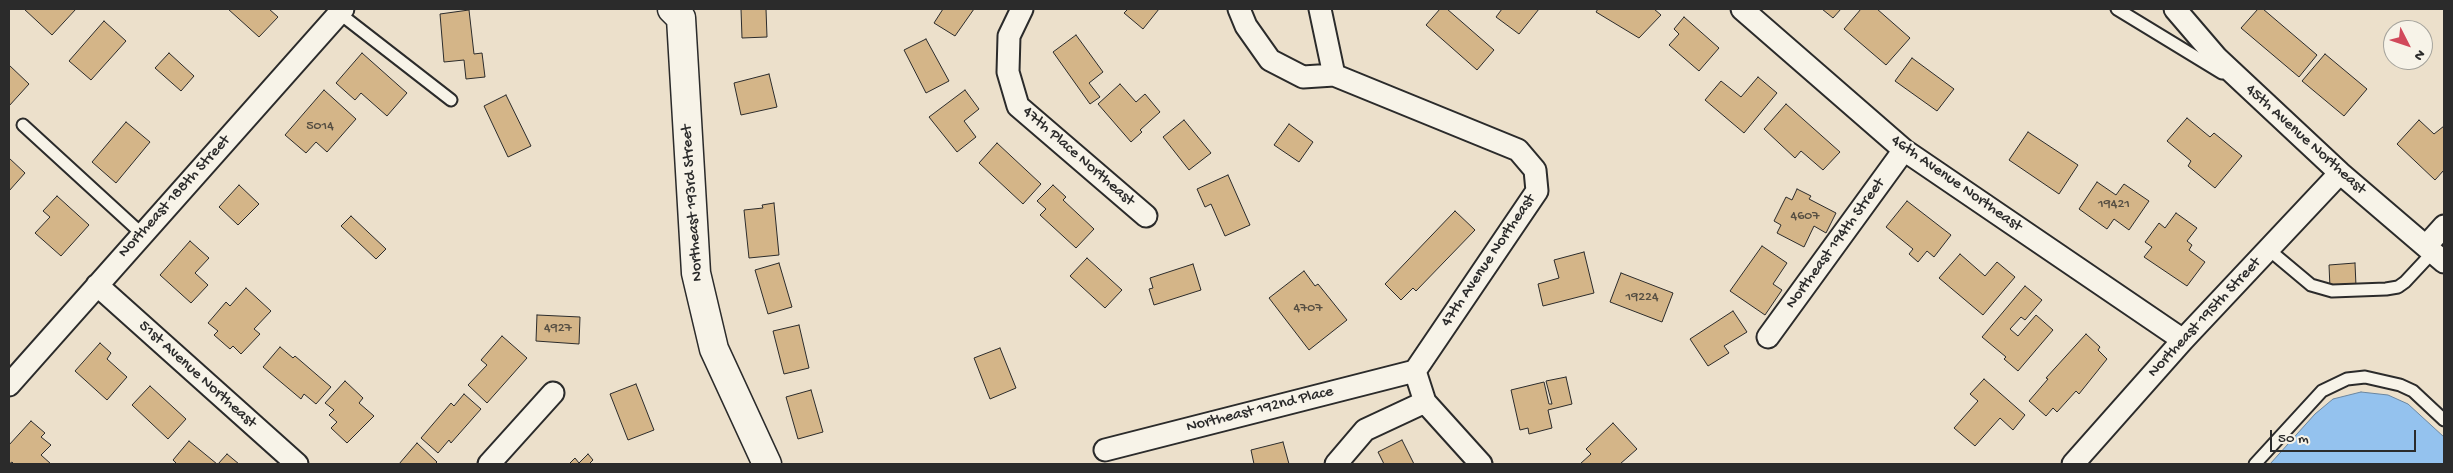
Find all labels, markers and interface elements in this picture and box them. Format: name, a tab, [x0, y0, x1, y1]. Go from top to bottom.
north arrow	[2383, 20, 2433, 70]
text: N	[2410, 45, 2428, 64]
street label: 45th Avenue Northeast	[2241, 81, 2369, 199]
street label: 47th Place Northeast	[1018, 103, 1138, 211]
house number: 5014	[306, 119, 334, 135]
street label: Northeast 193rd Street	[678, 124, 708, 282]
street label: Northeast 188th Street	[115, 132, 235, 262]
street label: 46th Avenue Northeast	[1887, 132, 2025, 236]
street label: Northeast 194th Street	[1782, 175, 1890, 313]
street label: 47th Avenue Northeast	[1437, 191, 1541, 331]
house number: 19421	[2098, 197, 2130, 213]
house number: 4607	[1791, 209, 1819, 225]
street label: Northeast 195th Street	[2144, 254, 2266, 382]
house number: 19224	[1625, 290, 1659, 306]
house number: 4707	[1293, 301, 1323, 317]
street label: 51st Avenue Northeast	[134, 317, 260, 433]
house number: 4927	[544, 321, 572, 337]
street label: Northeast 192nd Place	[1184, 382, 1336, 438]
scale bar	[2273, 420, 2419, 452]
text: 50 m	[2278, 430, 2309, 448]

